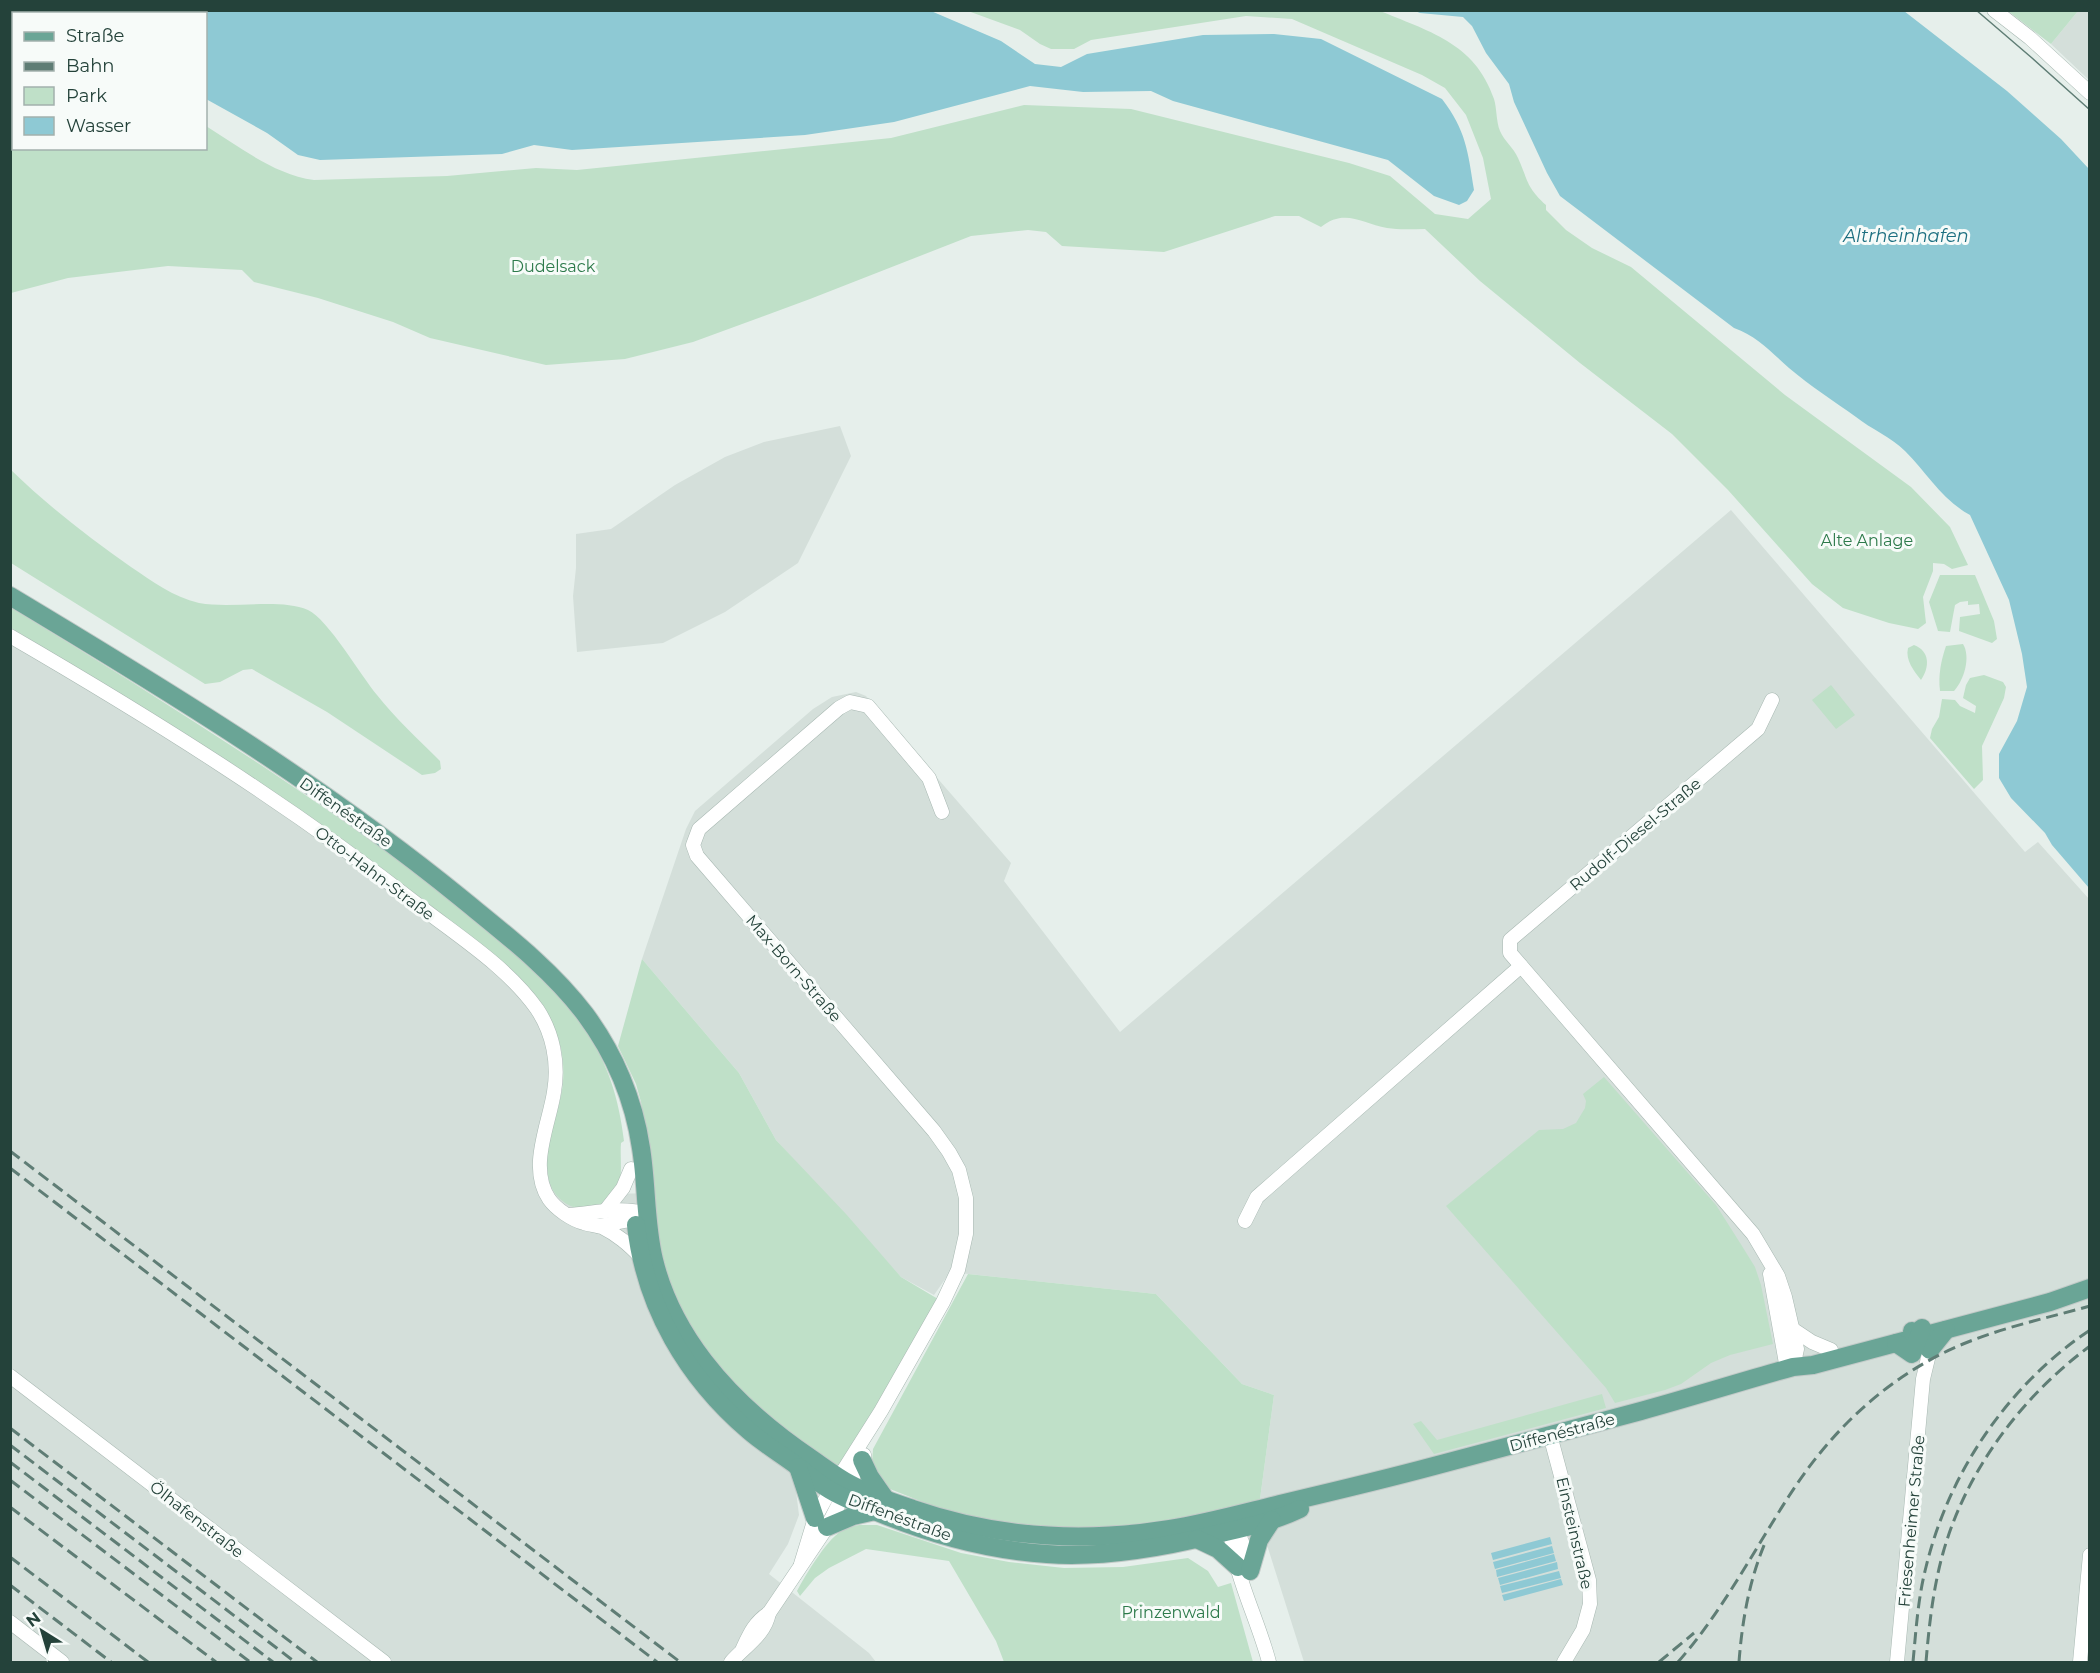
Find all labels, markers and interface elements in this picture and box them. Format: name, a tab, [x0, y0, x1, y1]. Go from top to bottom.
legend	[12, 12, 207, 150]
text: Straße	[66, 25, 125, 47]
text: Bahn	[66, 55, 115, 77]
text: Park	[66, 85, 107, 107]
text: Wasser	[66, 115, 131, 137]
water label: Altrheinhafen	[1842, 225, 1969, 247]
park label: Dudelsack	[511, 257, 596, 276]
park label: Alte Anlage	[1821, 531, 1913, 550]
street label: Diffenéstraße	[296, 774, 396, 851]
street label: Rudolf-Diesel-Straße	[1566, 774, 1705, 895]
street label: Otto-Hahn-Straße	[311, 822, 438, 924]
street label: Max-Born-Straße	[742, 911, 845, 1026]
street label: Diffenéstraße	[1507, 1409, 1617, 1456]
street label: Friesenheimer Straße	[1895, 1434, 1928, 1608]
street label: Einsteinstraße	[1552, 1475, 1597, 1591]
street label: Ölhafenstraße	[146, 1476, 248, 1562]
street label: Diffenéstraße	[846, 1490, 954, 1545]
north arrow	[12, 1601, 72, 1661]
park label: Prinzenwald	[1121, 1603, 1221, 1622]
text: N	[22, 1608, 44, 1631]

